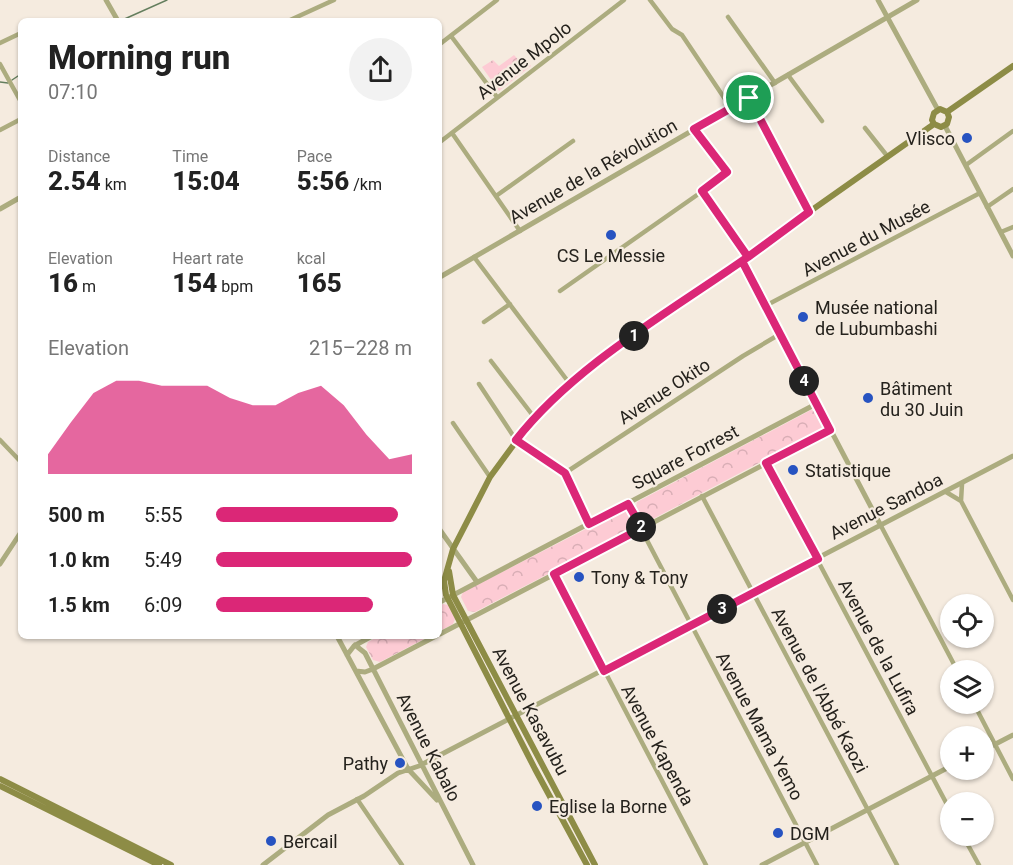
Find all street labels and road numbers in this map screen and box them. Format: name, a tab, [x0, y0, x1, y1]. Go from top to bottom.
street label: Avenue Mpolo	[473, 17, 575, 103]
street label: Avenue de la Révolution	[505, 114, 681, 228]
street label: Avenue du Musée	[798, 195, 934, 281]
street label: Avenue Okito	[614, 354, 714, 428]
street label: Square Forrest	[628, 420, 742, 494]
street label: Avenue Sandoa	[826, 469, 946, 543]
street label: Avenue de la Lufira	[834, 575, 924, 719]
street label: Avenue de l'Abbé Kaozi	[767, 604, 873, 776]
street label: Avenue Kasavubu	[488, 643, 574, 779]
street label: Avenue Mama Yemo	[712, 648, 808, 804]
street label: Avenue Kapenda	[617, 681, 699, 809]
street label: Avenue Kabalo	[393, 689, 465, 805]

